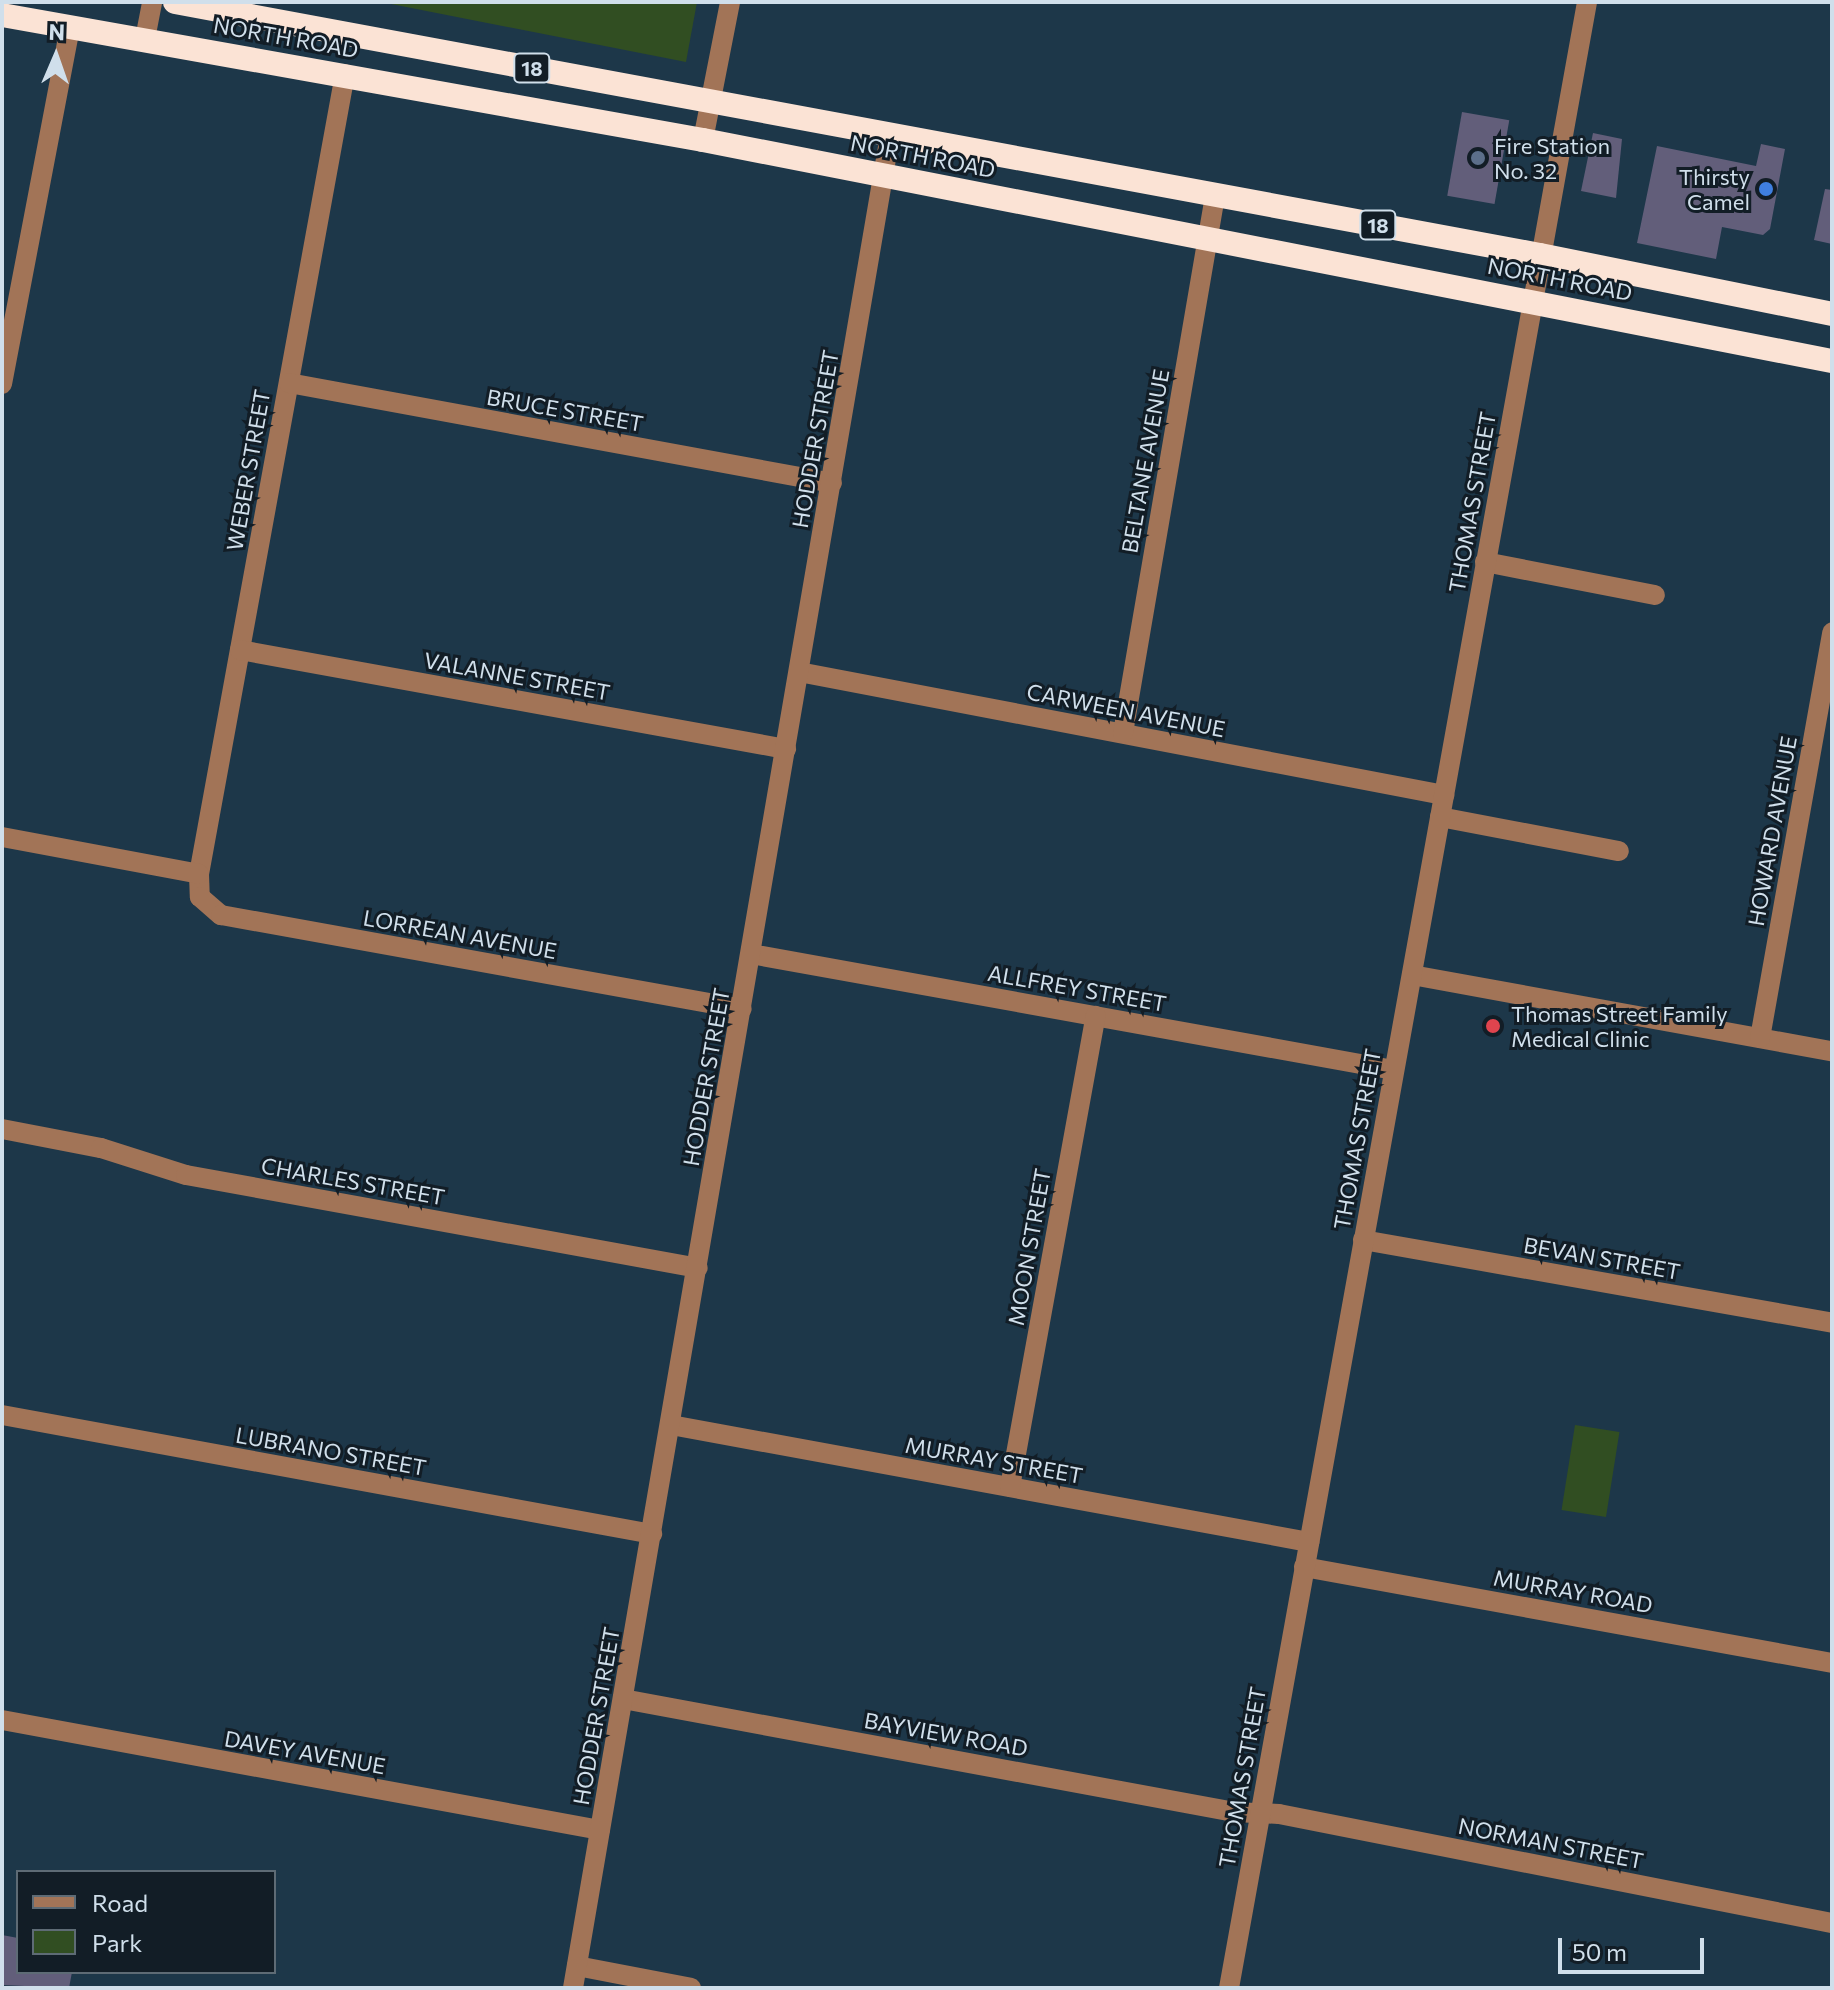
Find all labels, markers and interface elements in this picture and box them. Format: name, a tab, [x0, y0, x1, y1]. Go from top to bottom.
street label: NORTH ROAD	[211, 11, 361, 63]
north arrow	[16, 16, 96, 96]
text: N	[48, 18, 66, 45]
road number: 18	[512, 52, 552, 84]
street label: NORTH ROAD	[848, 129, 998, 183]
place label: Fire Station No. 32	[1494, 132, 1610, 184]
marker: Fire Station No. 32	[1469, 149, 1487, 167]
place label: Thirsty Camel	[1679, 163, 1750, 214]
marker: Thirsty Camel	[1757, 180, 1775, 198]
road number: 18	[1358, 209, 1398, 241]
street label: NORTH ROAD	[1485, 252, 1635, 306]
street label: HODDER STREET	[786, 348, 844, 530]
street label: BELTANE AVENUE	[1116, 367, 1174, 555]
street label: BRUCE STREET	[485, 383, 645, 437]
street label: WEBER STREET	[221, 387, 275, 553]
street label: THOMAS STREET	[1443, 410, 1501, 594]
street label: VALANNE STREET	[422, 647, 612, 705]
street label: CARWEEN AVENUE	[1025, 678, 1227, 742]
street label: HOWARD AVENUE	[1742, 734, 1802, 928]
street label: LORREAN AVENUE	[361, 904, 559, 964]
street label: ALLFREY STREET	[986, 959, 1168, 1017]
street label: HODDER STREET	[677, 986, 735, 1168]
place label: Thomas Street Family Medical Clinic	[1511, 1000, 1728, 1052]
marker: Thomas Street Family Medical Clinic	[1482, 1015, 1504, 1037]
street label: THOMAS STREET	[1328, 1047, 1386, 1231]
street label: CHARLES STREET	[259, 1152, 447, 1210]
street label: MOON STREET	[1002, 1166, 1056, 1328]
street label: BEVAN STREET	[1522, 1231, 1682, 1285]
street label: LUBRANO STREET	[234, 1421, 428, 1481]
street label: MURRAY STREET	[903, 1431, 1085, 1489]
street label: MURRAY ROAD	[1491, 1564, 1655, 1618]
street label: HODDER STREET	[567, 1625, 625, 1807]
street label: THOMAS STREET	[1213, 1685, 1271, 1869]
street label: BAYVIEW ROAD	[862, 1707, 1030, 1761]
street label: DAVEY AVENUE	[222, 1725, 388, 1779]
street label: NORMAN STREET	[1456, 1812, 1646, 1874]
legend	[16, 1870, 276, 1974]
text: Road	[92, 1888, 148, 1917]
scale bar	[1562, 1922, 1708, 1972]
text: Park	[92, 1928, 142, 1957]
text: 50 m	[1572, 1937, 1627, 1966]

